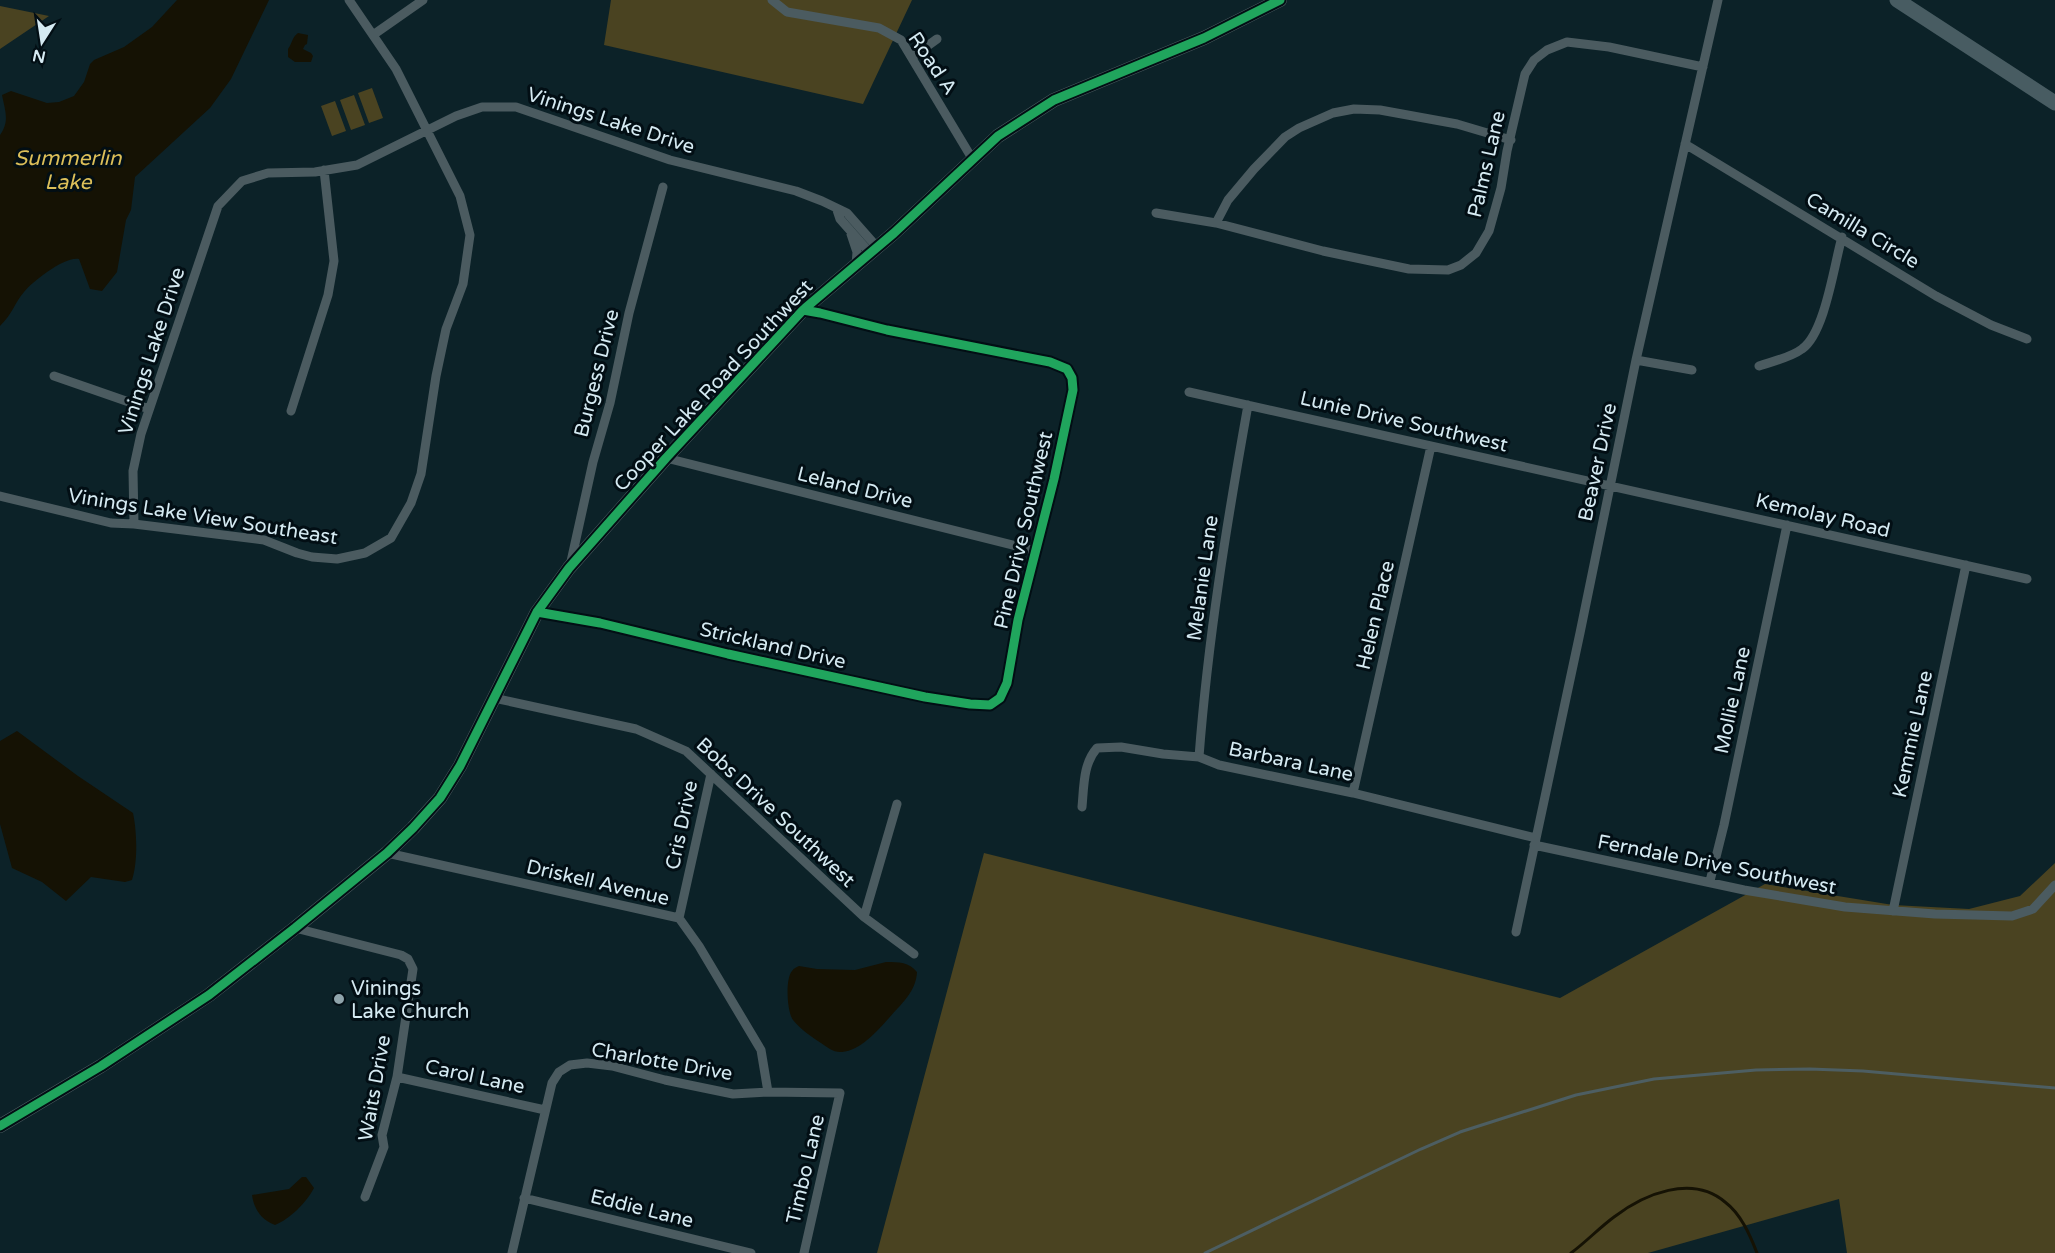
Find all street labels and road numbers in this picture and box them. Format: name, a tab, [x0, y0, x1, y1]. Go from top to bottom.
street label: Road A	[903, 28, 962, 99]
street label: Vinings Lake Drive	[524, 83, 697, 159]
street label: Palms Lane	[1463, 109, 1511, 220]
street label: Camilla Circle	[1801, 188, 1924, 274]
street label: Vinings Lake Drive	[114, 265, 190, 438]
street label: Cooper Lake Road Southwest	[609, 275, 818, 496]
street label: Burgess Drive	[569, 307, 624, 440]
street label: Lunie Drive Southwest	[1298, 386, 1510, 458]
street label: Beaver Drive	[1574, 401, 1622, 523]
street label: Pine Drive Southwest	[990, 429, 1058, 631]
street label: Leland Drive	[794, 462, 915, 514]
street label: Vinings Lake View Southeast	[66, 484, 340, 550]
street label: Kemolay Road	[1753, 489, 1892, 543]
street label: Melanie Lane	[1182, 514, 1224, 642]
street label: Helen Place	[1352, 558, 1400, 672]
street label: Strickland Drive	[697, 618, 848, 674]
street label: Mollie Lane	[1710, 644, 1756, 756]
street label: Kemmie Lane	[1888, 669, 1938, 800]
street label: Bobs Drive Southwest	[691, 733, 860, 893]
street label: Barbara Lane	[1226, 737, 1355, 787]
street label: Cris Drive	[661, 778, 703, 872]
street label: Ferndale Drive Southwest	[1595, 830, 1839, 900]
street label: Driskell Avenue	[524, 855, 672, 911]
street label: Waits Drive	[354, 1033, 396, 1143]
street label: Charlotte Drive	[589, 1038, 734, 1086]
street label: Carol Lane	[423, 1055, 527, 1099]
street label: Timbo Lane	[782, 1112, 830, 1226]
street label: Eddie Lane	[588, 1185, 696, 1233]

